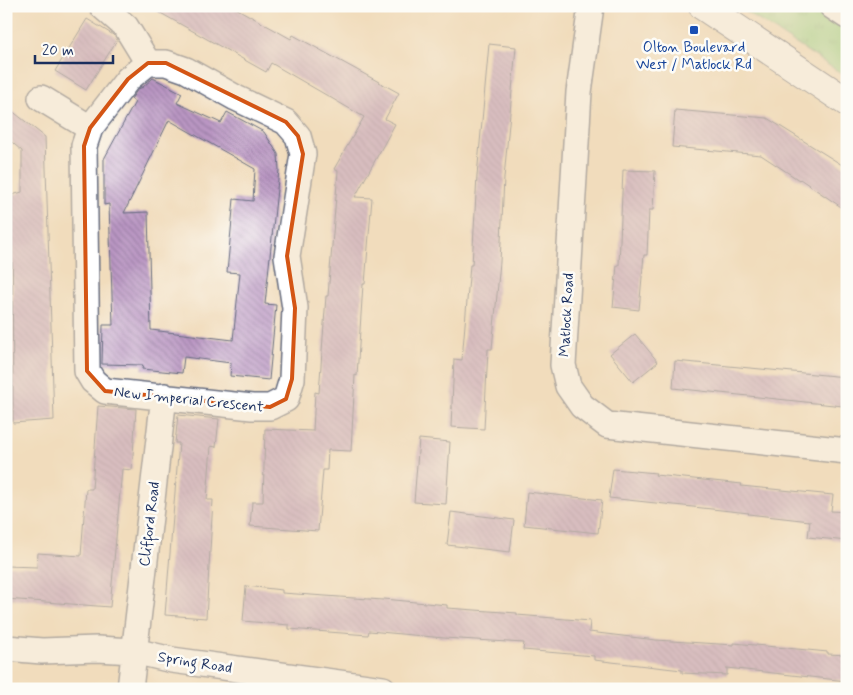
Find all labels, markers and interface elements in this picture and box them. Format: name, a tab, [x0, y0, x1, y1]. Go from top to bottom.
marker: Olton Boulevard West / Matlock Rd	[688, 24, 700, 36]
scale bar	[35, 32, 112, 64]
place label: Olton Boulevard West / Matlock Rd	[636, 38, 752, 75]
text: 20 m	[42, 41, 74, 61]
street label: Matlock Road	[555, 272, 579, 358]
street label: New Imperial Crescent	[113, 382, 265, 418]
street label: Clifford Road	[135, 480, 167, 568]
street label: Spring Road	[156, 647, 233, 680]

